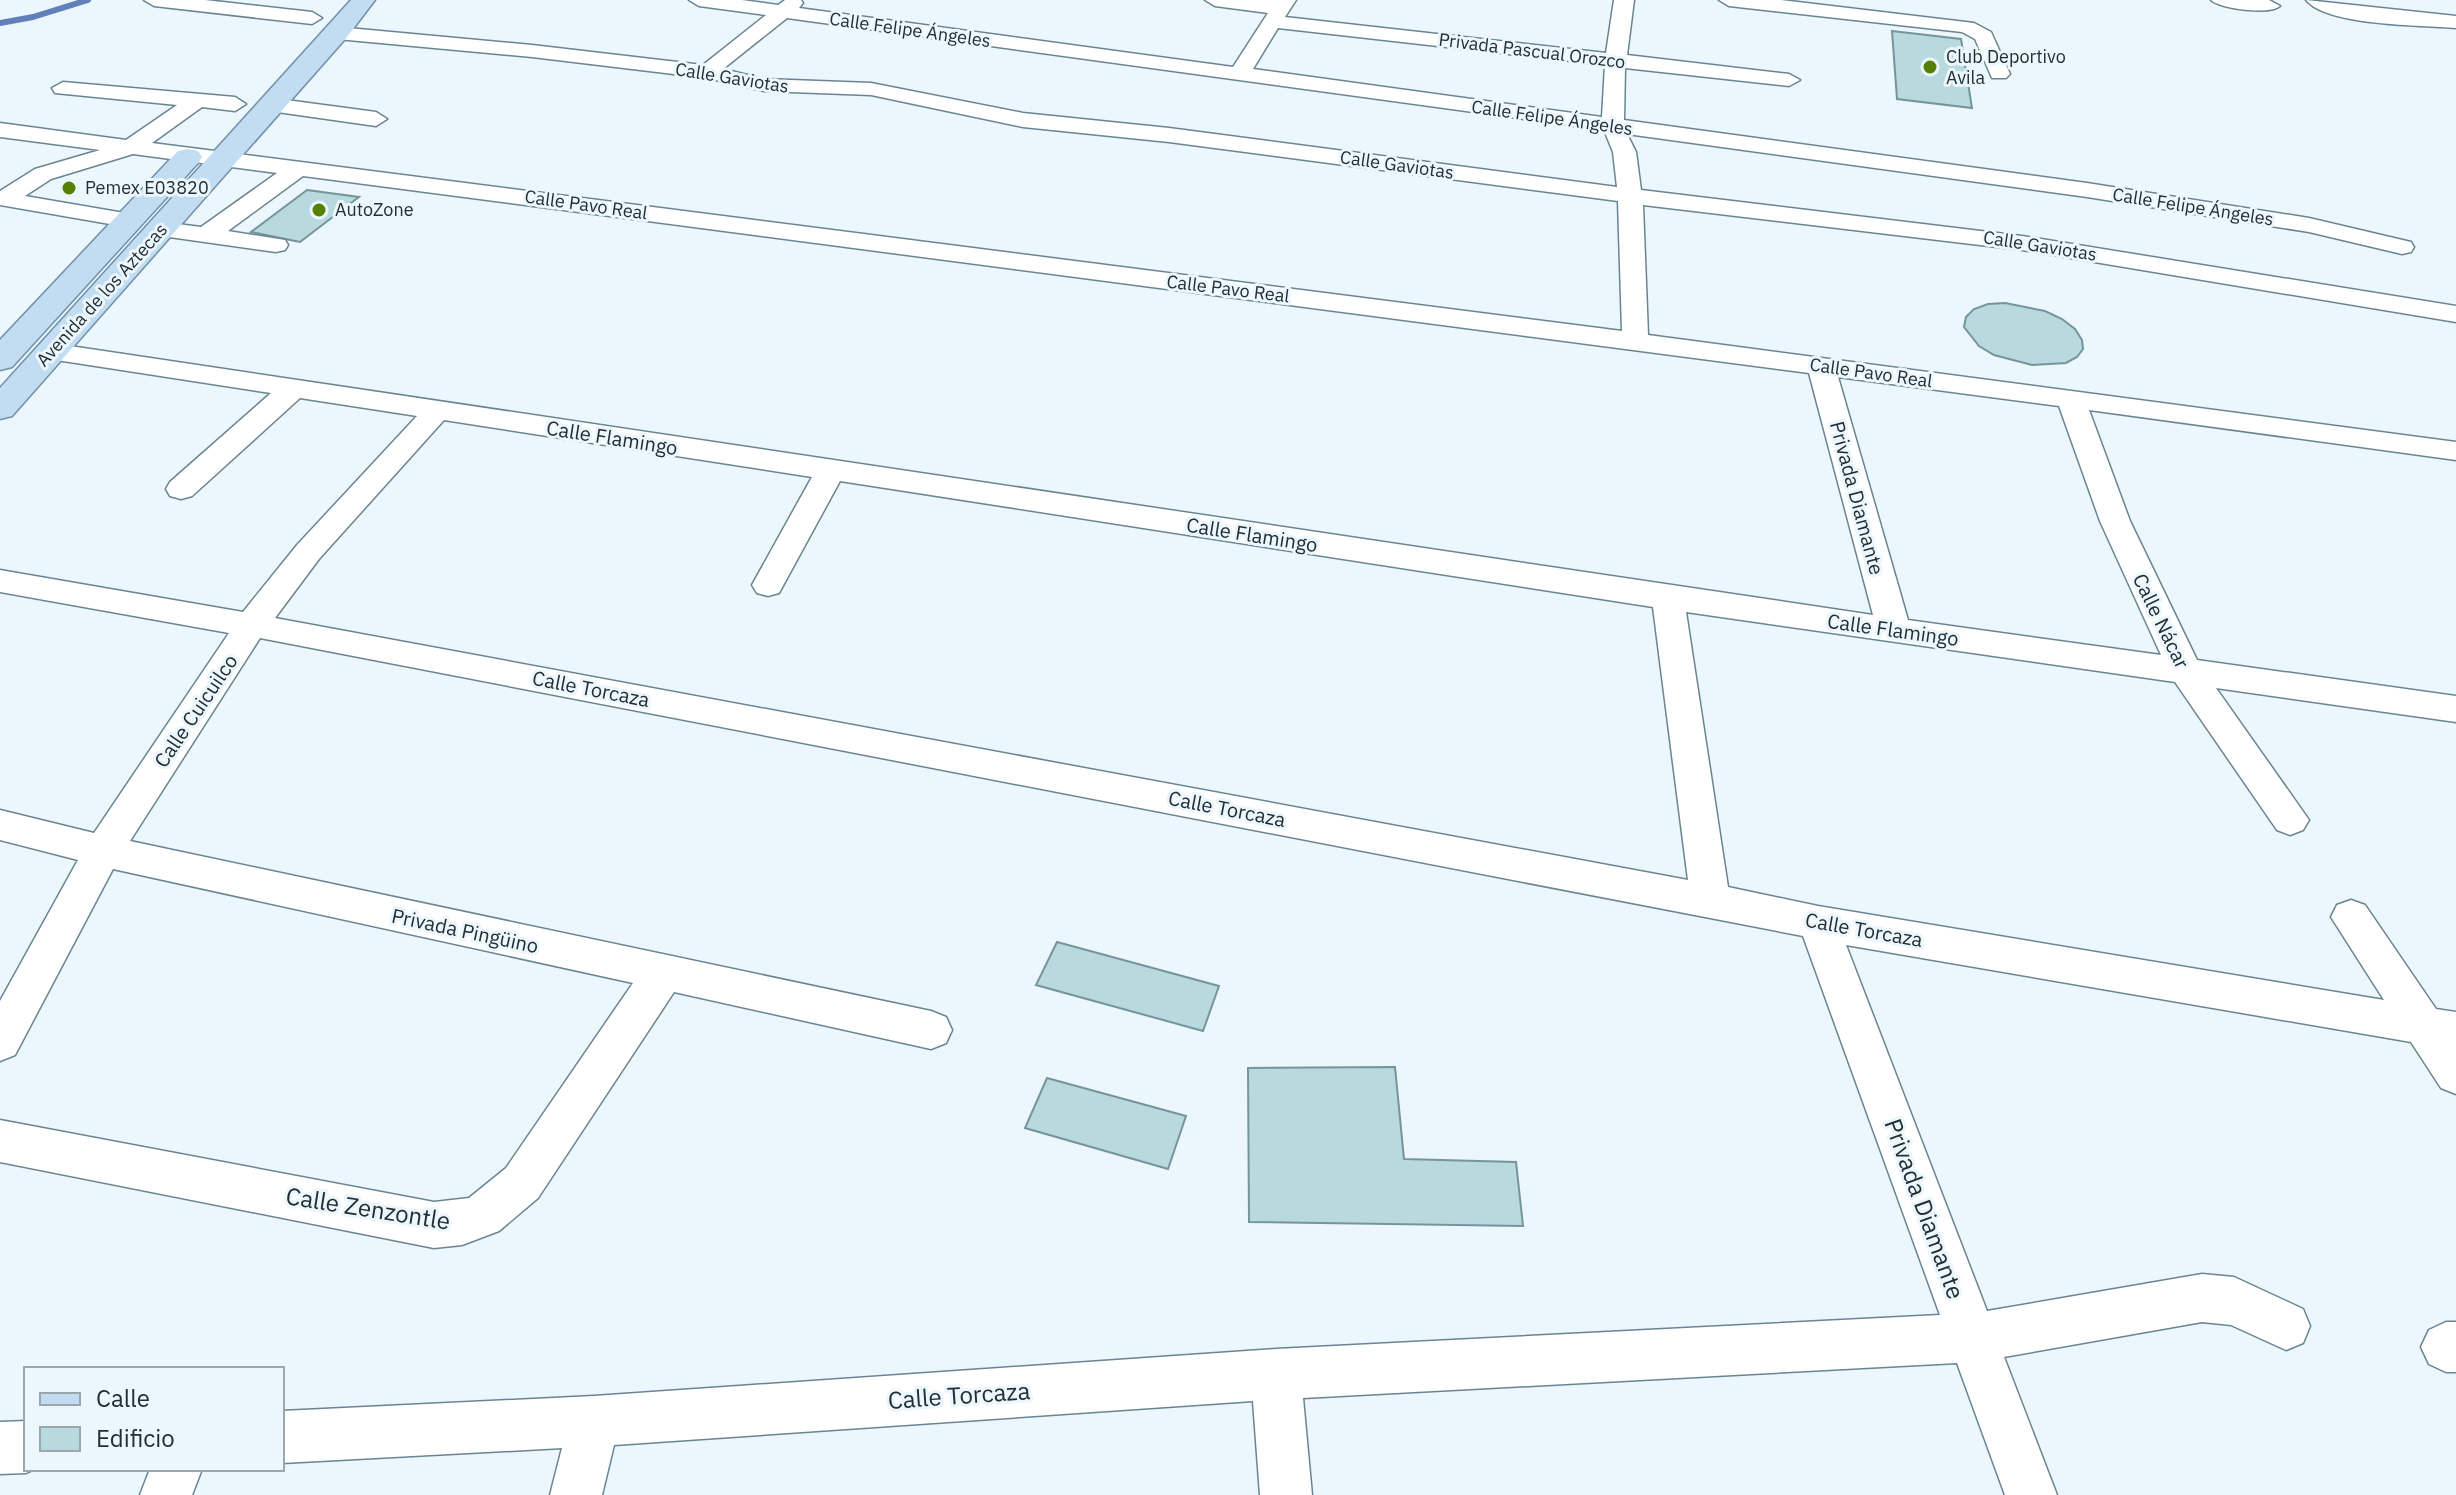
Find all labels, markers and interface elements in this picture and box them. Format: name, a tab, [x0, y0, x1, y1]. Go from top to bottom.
street label: Calle Felipe Ángeles	[828, 7, 992, 52]
street label: Privada Pascual Orozco	[1437, 28, 1627, 73]
place label: Club Deportivo Avila	[1946, 45, 2066, 89]
street label: Calle Gaviotas	[674, 57, 791, 98]
marker: Club Deportivo Avila	[1921, 58, 1939, 76]
street label: Calle Felipe Ángeles	[1470, 95, 1634, 140]
street label: Calle Gaviotas	[1339, 145, 1455, 184]
place label: Pemex E03820	[85, 176, 209, 199]
marker: Pemex E03820	[60, 179, 78, 197]
street label: Calle Felipe Ángeles	[2111, 182, 2275, 231]
street label: Calle Pavo Real	[523, 185, 649, 225]
place label: AutoZone	[335, 198, 414, 221]
marker: AutoZone	[310, 201, 328, 219]
street label: Avenida de los Aztecas	[31, 218, 172, 371]
street label: Calle Gaviotas	[1982, 225, 2099, 266]
street label: Calle Pavo Real	[1165, 270, 1291, 307]
street label: Calle Pavo Real	[1808, 353, 1934, 393]
street label: Calle Flamingo	[545, 414, 680, 461]
street label: Privada Diamante	[1824, 418, 1891, 578]
street label: Calle Flamingo	[1185, 511, 1320, 558]
street label: Calle Nácar	[2127, 569, 2196, 673]
street label: Calle Flamingo	[1826, 607, 1960, 652]
street label: Calle Cuicuilco	[148, 649, 244, 773]
street label: Calle Torcaza	[530, 664, 652, 713]
street label: Calle Torcaza	[1166, 784, 1288, 833]
street label: Privada Pingüino	[389, 902, 541, 959]
street label: Calle Torcaza	[1803, 906, 1925, 953]
street label: Privada Diamante	[1877, 1114, 1972, 1303]
street label: Calle Zenzontle	[284, 1179, 453, 1237]
legend	[24, 1367, 284, 1471]
street label: Calle Torcaza	[887, 1374, 1031, 1416]
text: Calle	[96, 1382, 150, 1414]
text: Edificio	[96, 1422, 175, 1454]

